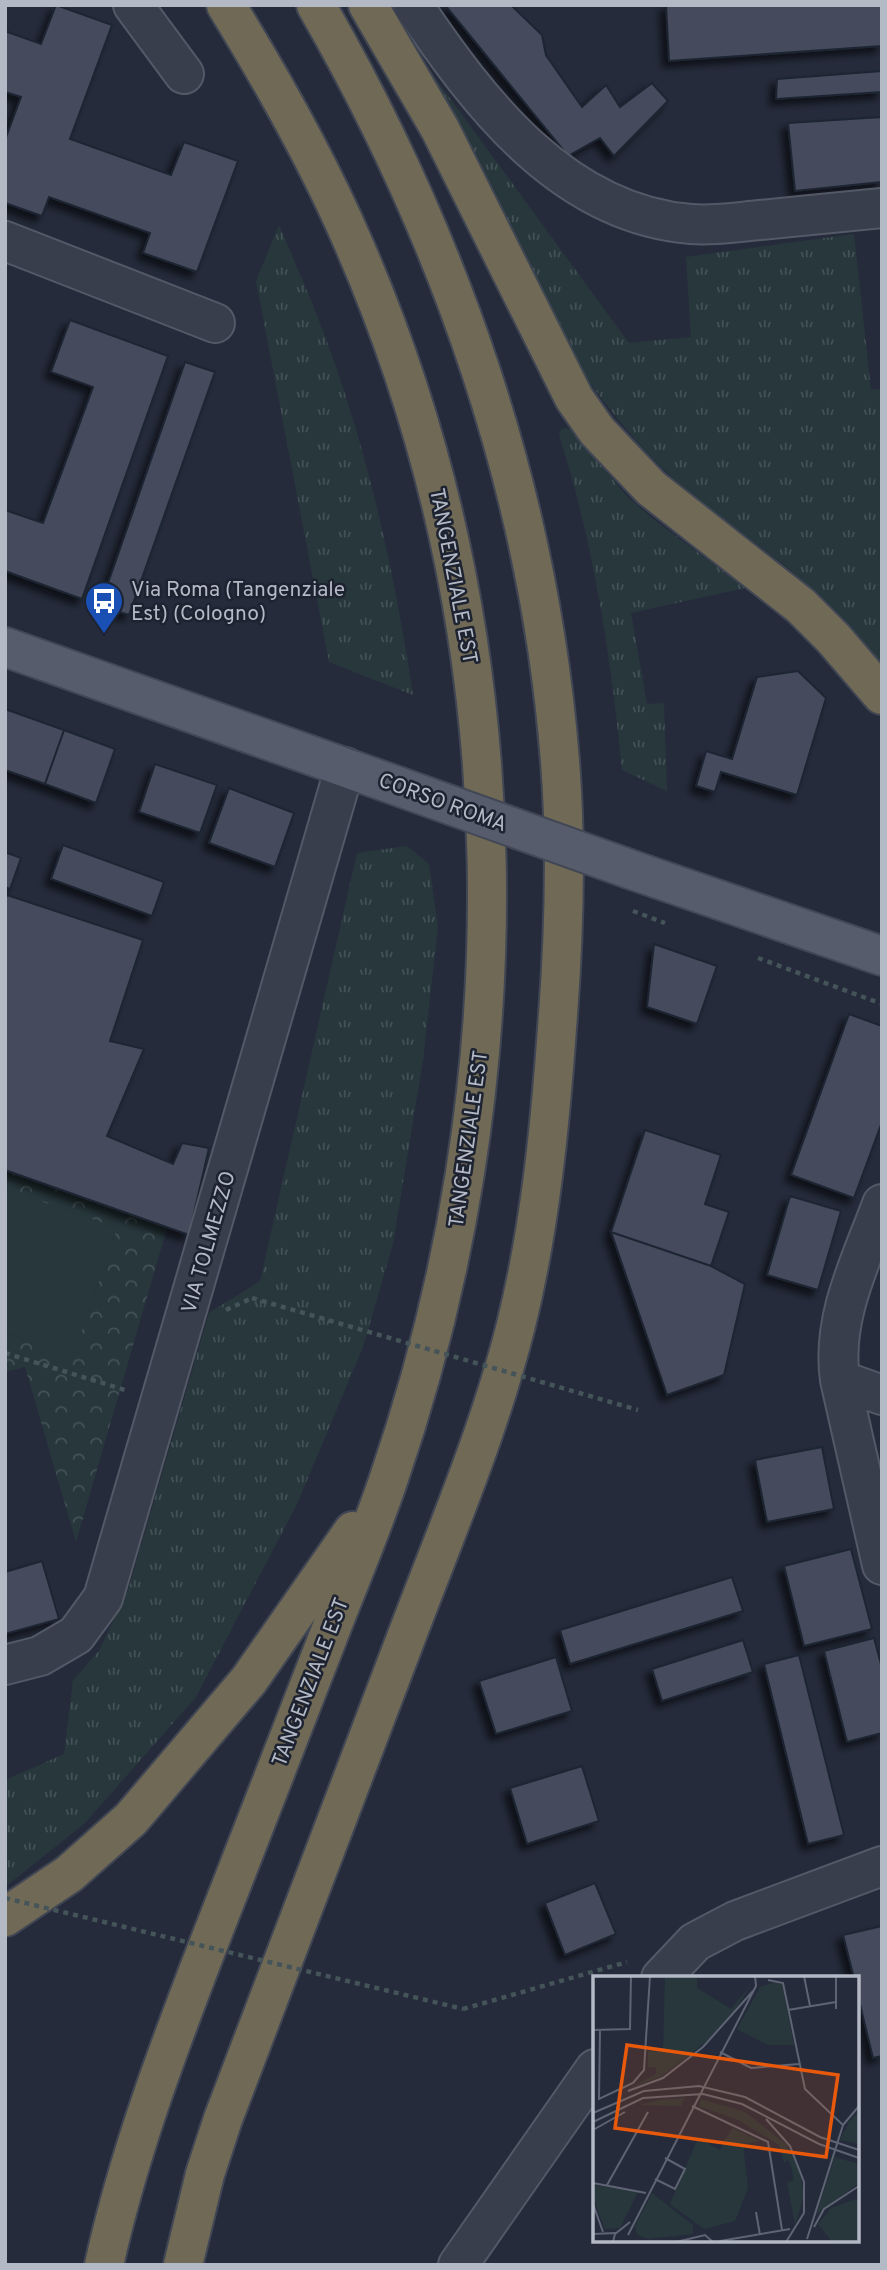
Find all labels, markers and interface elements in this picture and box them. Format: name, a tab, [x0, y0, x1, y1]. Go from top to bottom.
street label: TANGENZIALE EST	[422, 486, 483, 667]
place label: Via Roma (Tangenziale Est) (Cologno)	[131, 577, 345, 628]
bus stop icon: Via Roma (Tangenziale Est) (Cologno)	[83, 580, 125, 635]
street label: CORSO ROMA	[375, 768, 510, 839]
street label: TANGENZIALE EST	[444, 1049, 495, 1230]
street label: VIA TOLMEZZO	[176, 1168, 243, 1317]
street label: TANGENZIALE EST	[267, 1594, 356, 1771]
inset map	[593, 1976, 859, 2242]

